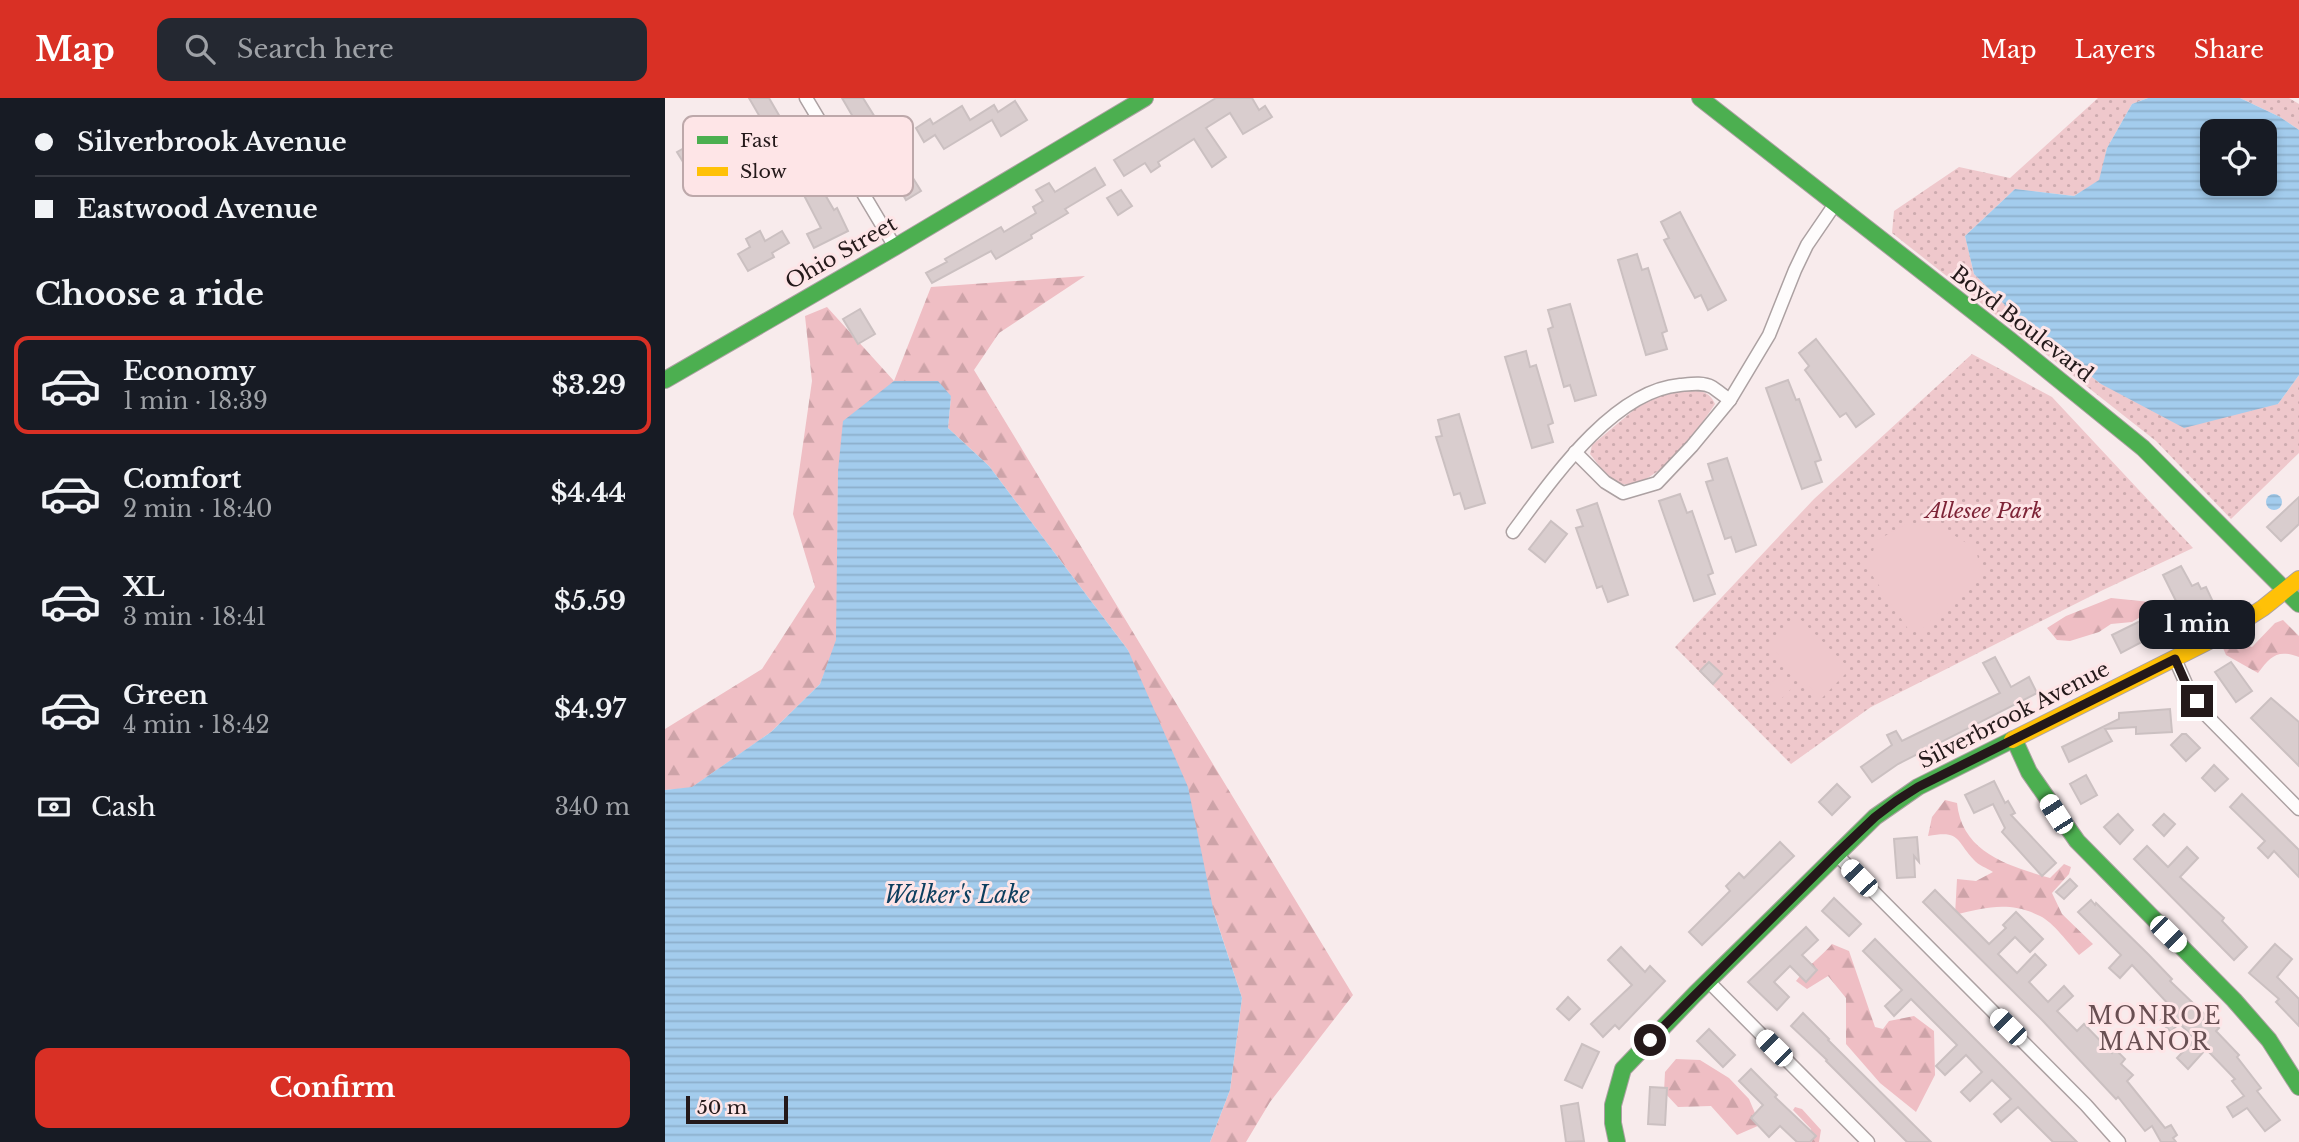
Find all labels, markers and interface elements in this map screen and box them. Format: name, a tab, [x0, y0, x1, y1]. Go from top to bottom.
search box	[157, 18, 647, 81]
text: Map	[35, 29, 115, 70]
icon: search	[181, 30, 219, 68]
text: Search here	[237, 33, 394, 65]
text: Map	[1981, 35, 2037, 64]
text: Layers	[2075, 35, 2156, 64]
text: Share	[2194, 35, 2264, 64]
legend	[683, 116, 913, 196]
map controls	[2200, 119, 2277, 196]
button: locate	[2200, 119, 2277, 196]
text: Silverbrook Avenue	[77, 126, 347, 158]
text: Fast	[740, 129, 779, 152]
text: Slow	[740, 160, 787, 183]
text: Eastwood Avenue	[77, 193, 318, 225]
street label: Ohio Street	[781, 211, 901, 295]
street label: Boyd Boulevard	[1946, 260, 2098, 388]
text: Choose a ride	[35, 274, 264, 314]
icon: car	[39, 354, 102, 417]
text: Economy	[123, 355, 256, 387]
text: $3.29	[551, 369, 626, 401]
text: 1 min · 18:39	[123, 387, 268, 415]
icon: car	[39, 462, 102, 525]
text: Comfort	[123, 463, 241, 495]
text: $4.44	[551, 477, 626, 509]
text: 2 min · 18:40	[123, 495, 273, 523]
park label: Allesee Park	[1923, 498, 2042, 524]
icon: car	[39, 570, 102, 633]
text: XL	[123, 571, 165, 603]
text: $5.59	[554, 585, 626, 617]
callout: 1 min	[2139, 600, 2255, 648]
text: 3 min · 18:41	[123, 603, 266, 631]
text: 1 min	[2164, 610, 2230, 638]
street label: Silverbrook Avenue	[1914, 656, 2114, 774]
icon: car	[39, 678, 102, 741]
text: Green	[123, 679, 208, 711]
route end	[2181, 685, 2213, 717]
text: $4.97	[554, 693, 626, 725]
text: 4 min · 18:42	[123, 711, 270, 739]
icon: cash	[35, 788, 73, 826]
text: Cash	[91, 791, 156, 823]
car	[2036, 791, 2077, 837]
text: 340 m	[555, 793, 630, 821]
car	[1837, 856, 1882, 900]
water label: Walker's Lake	[884, 881, 1030, 909]
car	[2146, 912, 2191, 956]
district label: MONROE MANOR	[2088, 1002, 2222, 1056]
car	[1986, 1005, 2031, 1049]
route start	[1634, 1024, 1666, 1056]
car	[1752, 1026, 1797, 1070]
button: Confirm	[35, 1048, 630, 1128]
scale bar	[686, 1093, 787, 1125]
text: 50 m	[697, 1096, 747, 1119]

